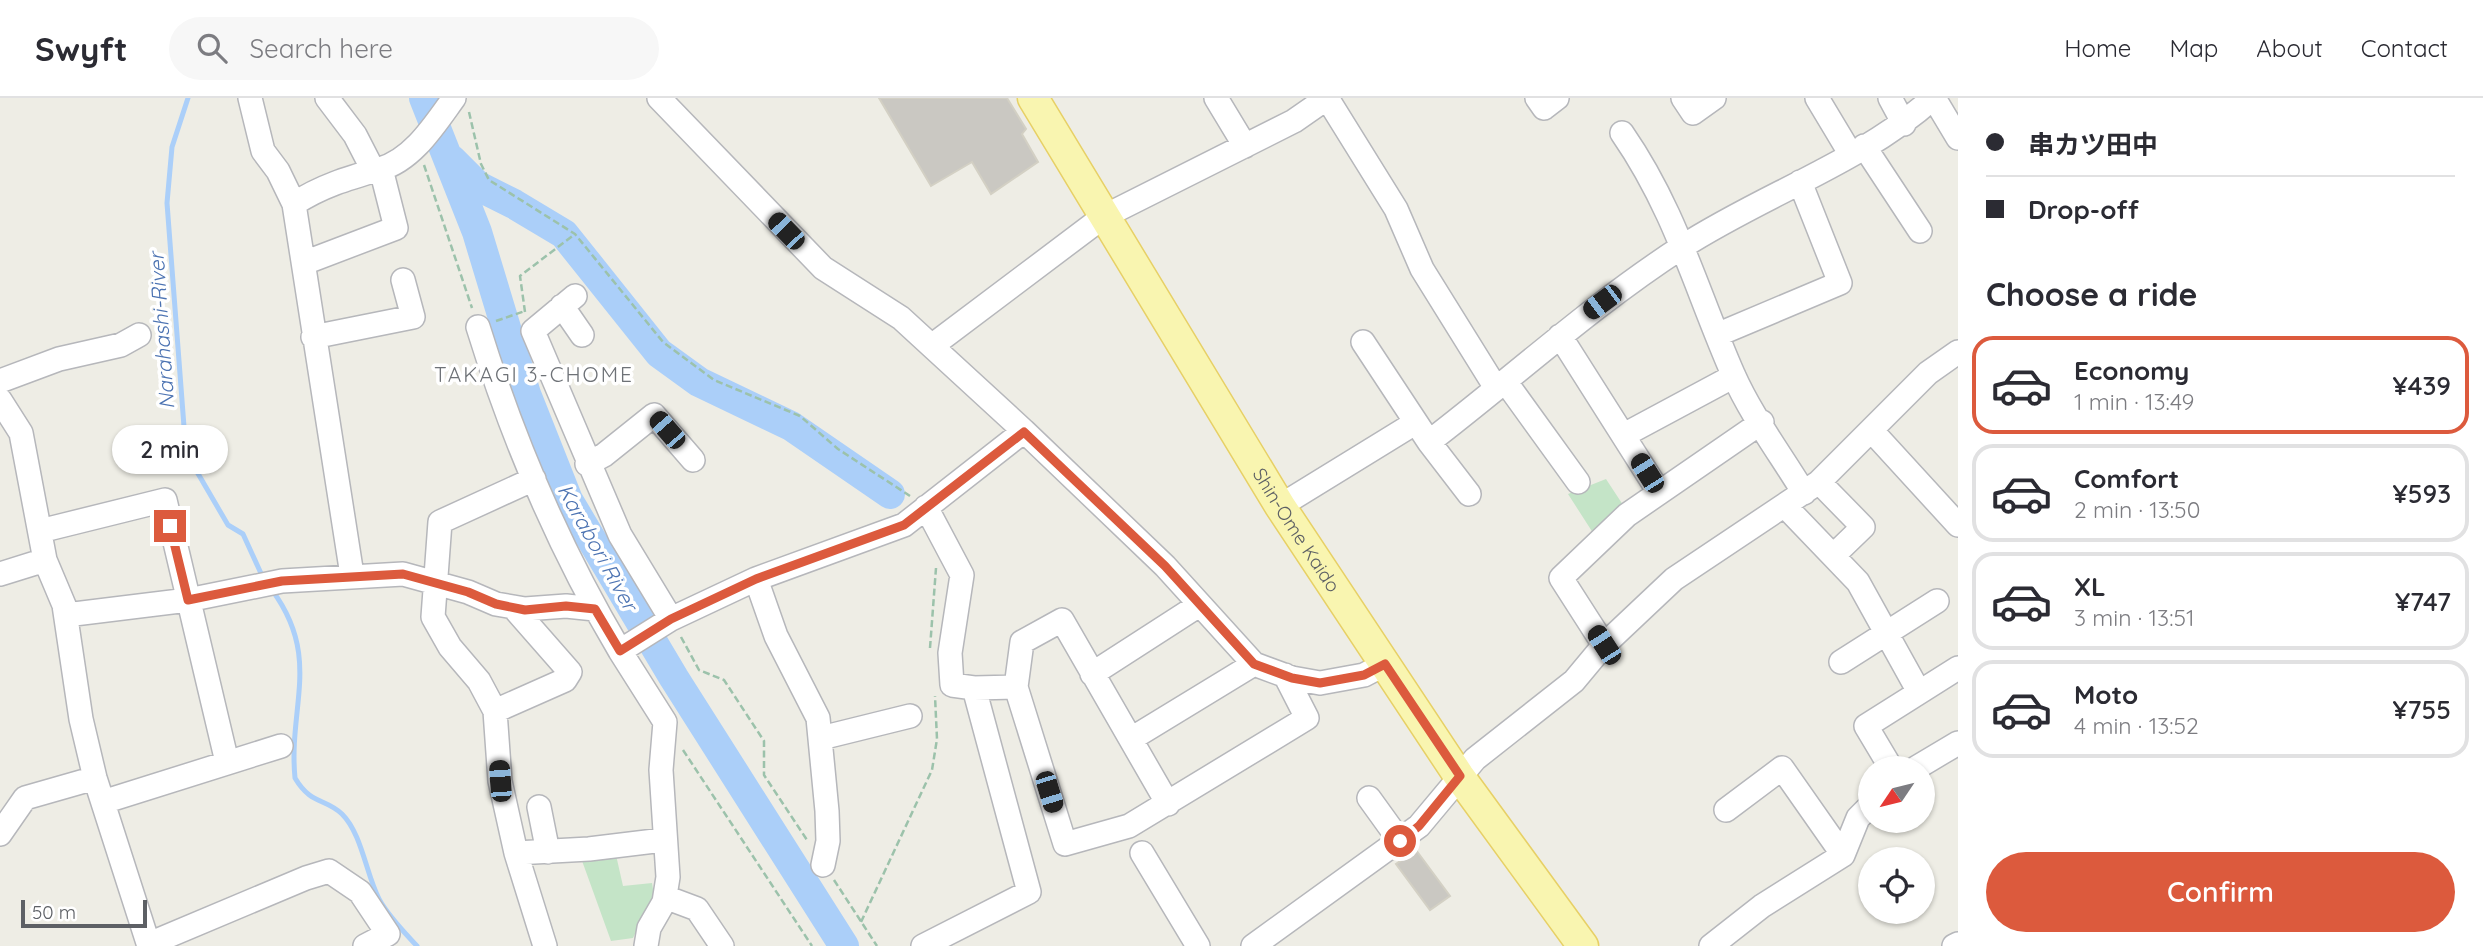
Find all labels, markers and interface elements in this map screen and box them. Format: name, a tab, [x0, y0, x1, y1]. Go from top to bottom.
search box	[169, 17, 659, 80]
text: Swyft	[35, 28, 127, 69]
icon: search	[193, 29, 231, 67]
text: Search here	[249, 32, 393, 65]
text: Home	[2064, 33, 2131, 63]
text: Map	[2169, 33, 2218, 63]
text: About	[2256, 33, 2323, 63]
text: Contact	[2361, 33, 2448, 63]
text: 串カツ田中	[2028, 128, 2158, 161]
text: Drop-off	[2028, 193, 2139, 226]
car	[764, 209, 809, 253]
water label: Narahashi-River	[142, 249, 179, 410]
text: Choose a ride	[1986, 274, 2198, 314]
car	[1579, 281, 1626, 323]
icon: car	[1990, 354, 2053, 417]
text: Economy	[2074, 354, 2189, 387]
district label: TAKAGI 3-CHOME	[434, 361, 634, 387]
text: ¥439	[2392, 369, 2451, 402]
text: 1 min · 13:49	[2074, 387, 2194, 416]
car	[646, 407, 689, 453]
callout: 2 min	[112, 424, 228, 474]
text: 2 min	[140, 435, 200, 464]
car	[1627, 450, 1668, 496]
icon: car	[1990, 462, 2053, 525]
text: Comfort	[2074, 462, 2179, 495]
street label: Shin-Ome Kaido	[1248, 463, 1346, 597]
text: ¥593	[2393, 477, 2451, 510]
water label: Karabori River	[553, 479, 645, 617]
text: 2 min · 13:50	[2074, 495, 2200, 524]
route end	[154, 510, 186, 542]
icon: car	[1990, 570, 2053, 633]
text: XL	[2074, 570, 2106, 603]
text: ¥747	[2395, 585, 2451, 618]
text: 3 min · 13:51	[2074, 603, 2194, 632]
car	[1584, 622, 1625, 668]
icon: car	[1990, 678, 2053, 741]
text: Moto	[2074, 678, 2138, 711]
text: ¥755	[2392, 693, 2451, 726]
text: 4 min · 13:52	[2074, 711, 2199, 740]
north arrow	[1858, 756, 1936, 833]
map controls	[1858, 756, 1935, 924]
car	[489, 759, 512, 803]
car	[1033, 769, 1066, 815]
route start	[1384, 825, 1416, 857]
button: locate	[1858, 847, 1935, 924]
button: Confirm	[1986, 852, 2455, 932]
scale bar	[21, 897, 147, 929]
text: 50 m	[32, 900, 76, 924]

